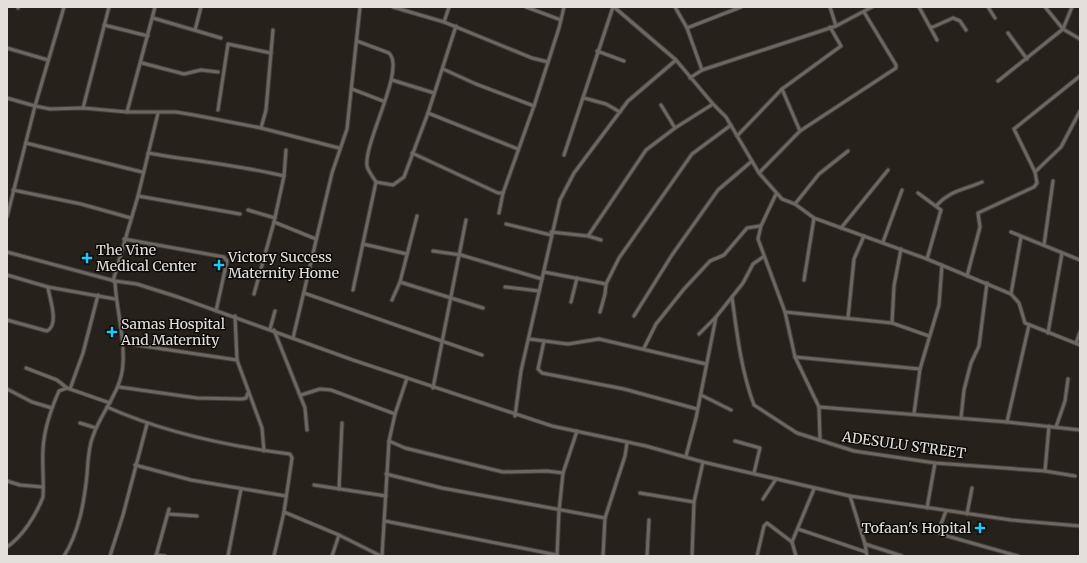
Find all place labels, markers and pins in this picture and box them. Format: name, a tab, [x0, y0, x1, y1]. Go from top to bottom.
place label: The Vine Medical Center	[96, 241, 197, 275]
place label: Victory Success Maternity Home	[227, 248, 339, 282]
marker: The Vine Medical Center	[81, 252, 93, 264]
marker: Victory Success Maternity Home	[213, 259, 225, 271]
place label: Samas Hospital And Maternity	[120, 315, 226, 349]
marker: Samas Hospital And Maternity	[106, 326, 118, 338]
place label: Tofaan's Hopital	[862, 519, 972, 537]
marker: Tofaan's Hopital	[974, 522, 986, 534]

